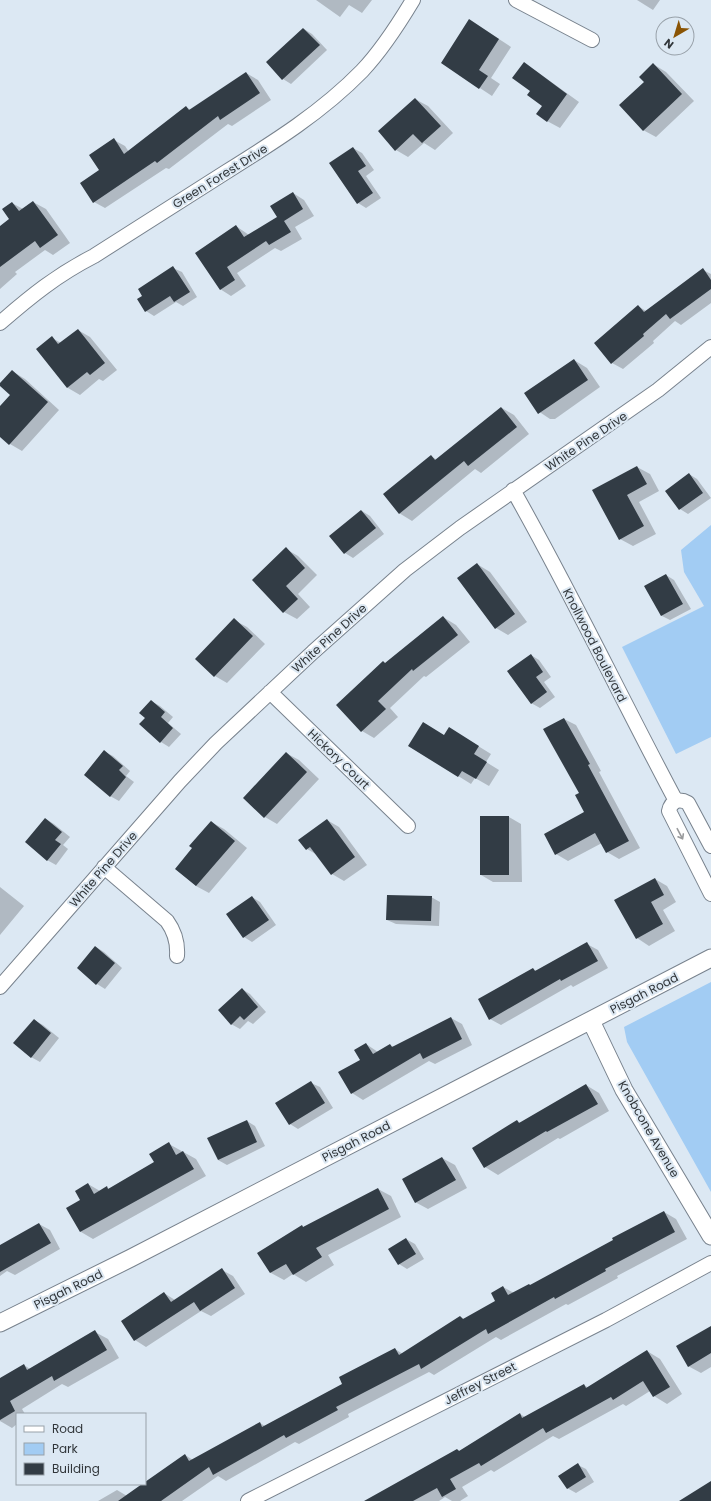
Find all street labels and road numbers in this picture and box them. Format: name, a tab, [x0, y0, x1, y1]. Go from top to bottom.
street label: Green Forest Drive	[169, 140, 271, 212]
street label: White Pine Drive	[542, 407, 630, 475]
street label: Knollwood Boulevard	[559, 585, 631, 705]
street label: White Pine Drive	[288, 600, 370, 676]
street label: Hickory Court	[304, 725, 374, 793]
street label: White Pine Drive	[65, 827, 141, 911]
street label: Pisgah Road	[607, 969, 681, 1017]
street label: Knobcone Avenue	[614, 1078, 684, 1180]
street label: Pisgah Road	[319, 1117, 393, 1165]
street label: Pisgah Road	[31, 1265, 105, 1313]
street label: Jeffrey Street	[441, 1358, 519, 1408]

